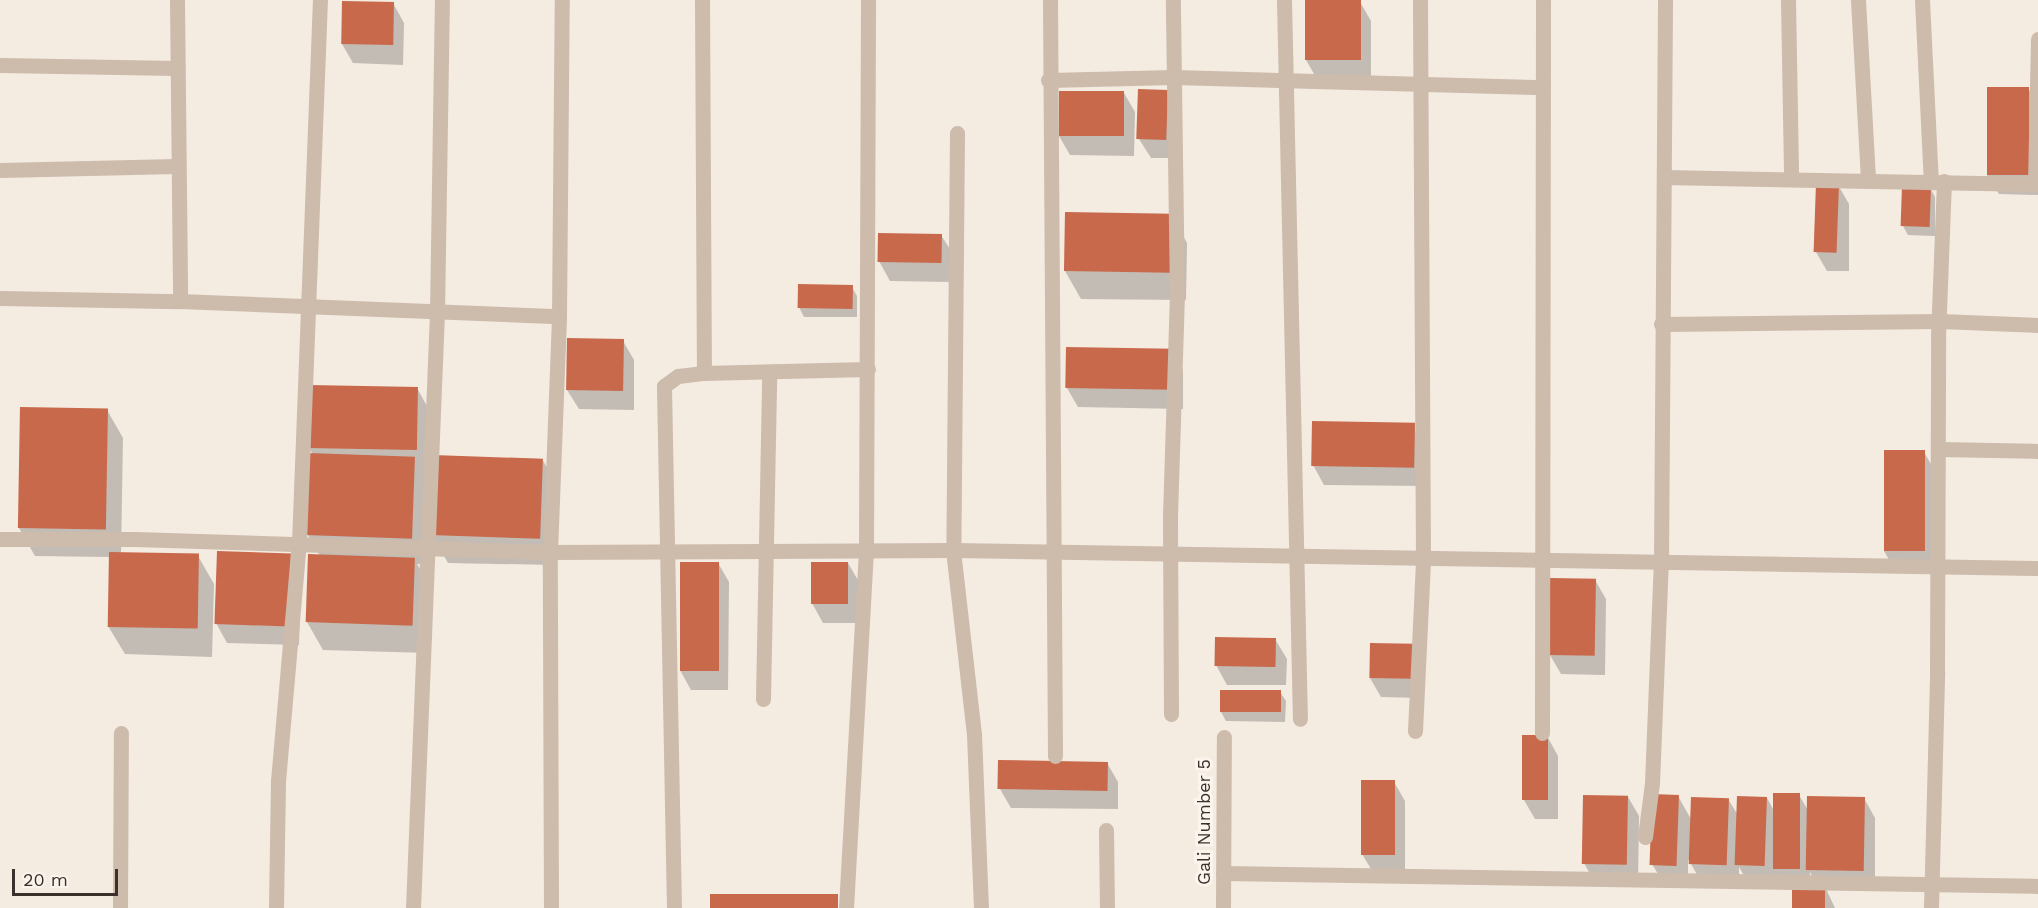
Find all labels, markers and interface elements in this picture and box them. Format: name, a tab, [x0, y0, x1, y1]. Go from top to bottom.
street label: Gali Number 5	[1193, 759, 1215, 885]
scale bar	[15, 857, 122, 895]
text: 20 m	[23, 869, 68, 890]

